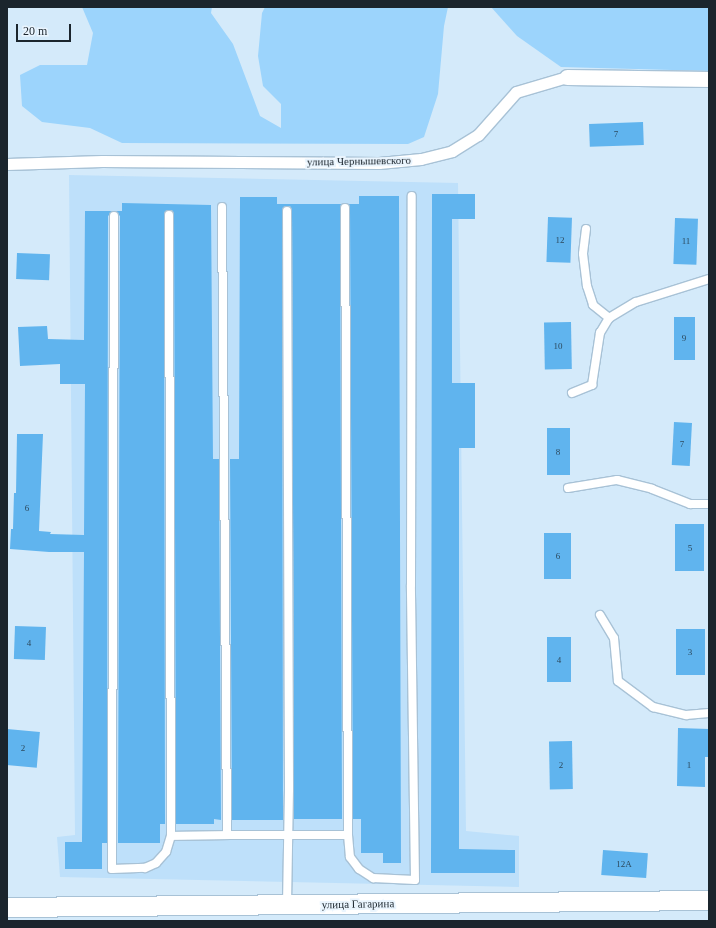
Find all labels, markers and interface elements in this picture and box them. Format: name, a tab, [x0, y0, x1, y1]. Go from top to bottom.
scale bar	[18, 16, 73, 42]
text: 20 m	[23, 24, 47, 38]
house number: 7	[614, 129, 618, 139]
street label: улица Чернышевского	[307, 153, 411, 169]
house number: 12	[556, 235, 564, 245]
house number: 11	[682, 236, 690, 246]
house number: 9	[682, 333, 686, 343]
house number: 10	[554, 341, 562, 351]
house number: 7	[680, 439, 684, 449]
house number: 8	[556, 447, 560, 457]
house number: 6	[25, 503, 29, 513]
house number: 5	[688, 543, 692, 553]
house number: 6	[556, 551, 560, 561]
house number: 4	[27, 638, 31, 648]
house number: 3	[688, 647, 692, 657]
house number: 4	[557, 655, 561, 665]
house number: 2	[21, 743, 25, 753]
house number: 2	[559, 760, 563, 770]
house number: 1	[687, 760, 691, 770]
house number: 12А	[616, 859, 632, 869]
street label: улица Гагарина	[322, 897, 394, 911]

